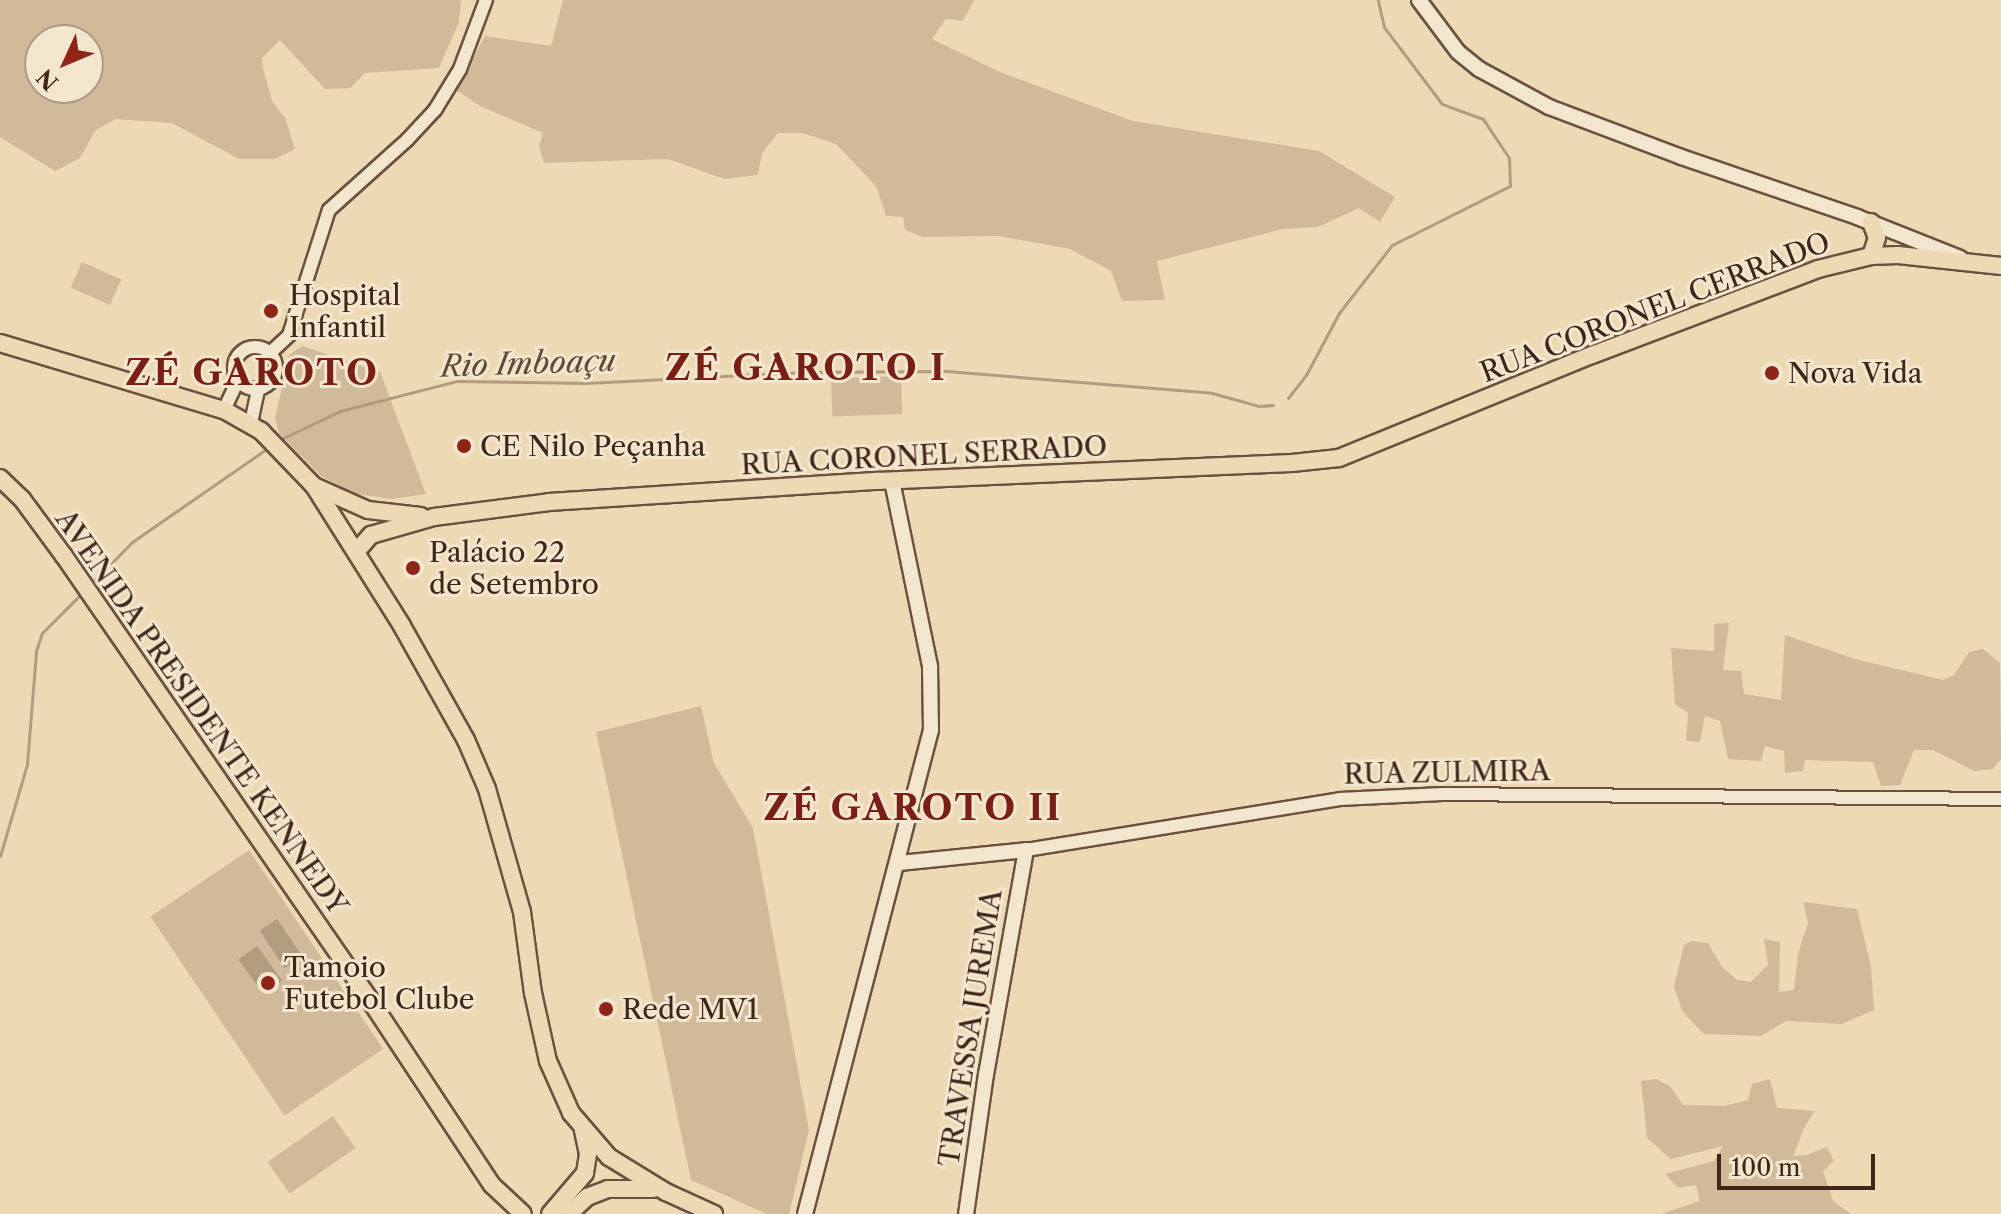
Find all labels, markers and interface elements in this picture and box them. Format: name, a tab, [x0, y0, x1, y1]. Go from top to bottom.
north arrow	[24, 24, 104, 104]
text: N	[31, 63, 64, 96]
street label: RUA CORONEL CERRADO	[1475, 224, 1835, 390]
place label: Hospital Infantil	[289, 278, 400, 344]
marker: Hospital Infantil	[260, 300, 282, 322]
water label: Rio Imboaçu	[440, 343, 616, 385]
district label: ZÉ GAROTO I	[665, 346, 947, 390]
district label: ZÉ GAROTO	[125, 351, 379, 395]
place label: Nova Vida	[1788, 356, 1924, 390]
marker: Nova Vida	[1763, 364, 1781, 382]
place label: CE Nilo Peçanha	[480, 429, 706, 463]
street label: RUA CORONEL SERRADO	[739, 429, 1109, 481]
marker: CE Nilo Peçanha	[455, 437, 473, 455]
street label: AVENIDA PRESIDENTE KENNEDY	[48, 503, 356, 921]
place label: Palácio 22 de Setembro	[429, 535, 599, 601]
marker: Palácio 22 de Setembro	[404, 559, 422, 577]
street label: RUA ZULMIRA	[1343, 753, 1551, 791]
district label: ZÉ GAROTO II	[763, 786, 1063, 830]
street label: TRAVESSA JUREMA	[931, 886, 1009, 1170]
place label: Tamoio Futebol Clube	[284, 950, 475, 1016]
marker: Tamoio Futebol Clube	[259, 974, 277, 992]
place label: Rede MV1	[622, 992, 758, 1026]
marker: Rede MV1	[597, 1000, 615, 1018]
scale bar	[1721, 1138, 1879, 1188]
text: 100 m	[1731, 1153, 1800, 1182]

